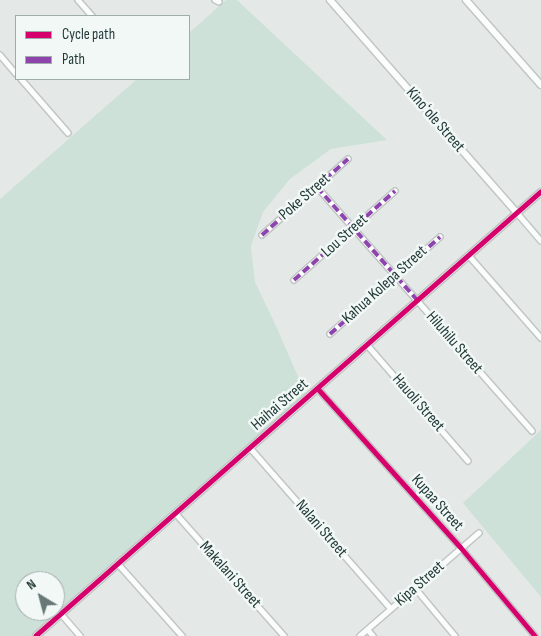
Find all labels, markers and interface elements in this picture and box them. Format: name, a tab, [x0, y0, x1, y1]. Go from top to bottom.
legend	[15, 15, 190, 80]
text: Cycle path	[62, 25, 115, 44]
text: Path	[62, 50, 85, 69]
street label: Kinoʻole Street	[402, 84, 468, 156]
street label: Poke Street	[275, 169, 335, 225]
street label: Lou Street	[318, 210, 372, 262]
street label: Kahua Kolepa Street	[339, 242, 431, 328]
street label: Hiluhilu Street	[422, 308, 486, 378]
street label: Hauoli Street	[388, 370, 448, 436]
street label: Haihai Street	[247, 375, 313, 435]
street label: Kupaa Street	[407, 471, 467, 535]
street label: Nalani Street	[291, 496, 351, 562]
street label: Makalani Street	[195, 538, 265, 612]
street label: Kipa Street	[391, 557, 449, 611]
north arrow	[15, 571, 65, 621]
text: N	[23, 575, 39, 593]

